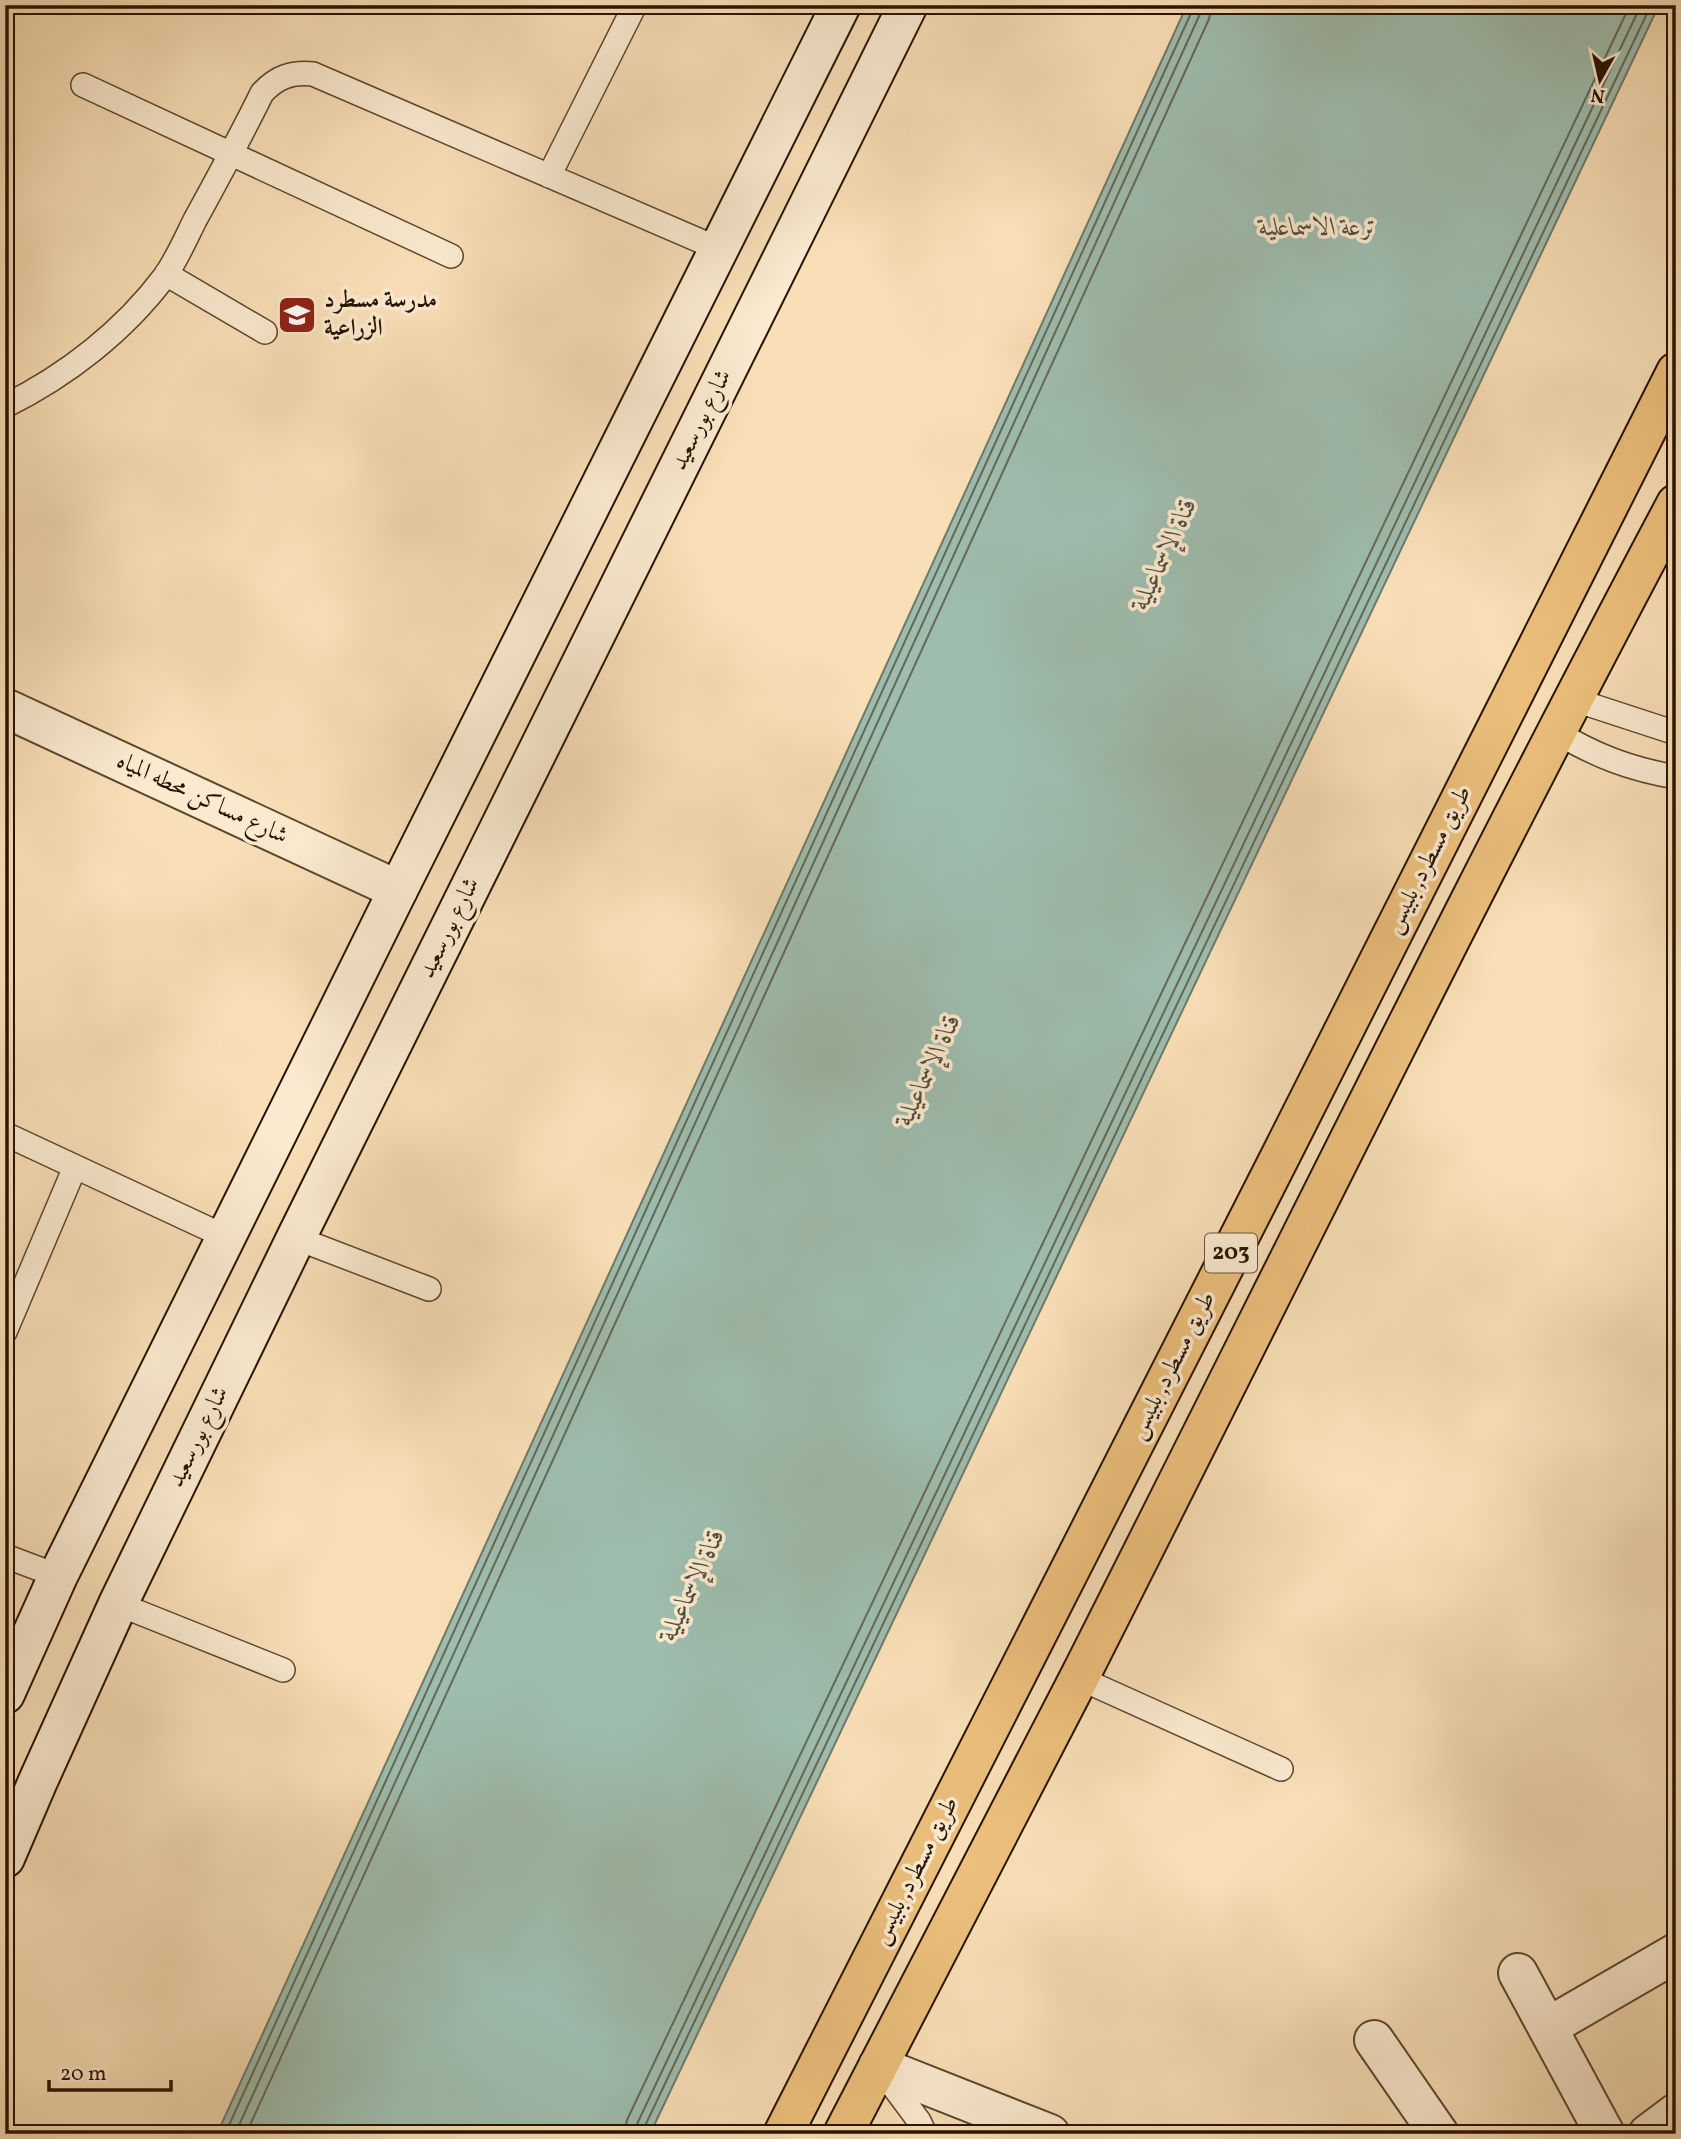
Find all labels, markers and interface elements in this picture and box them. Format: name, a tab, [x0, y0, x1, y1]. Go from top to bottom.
north arrow	[1566, 46, 1636, 116]
text: N	[1589, 81, 1607, 109]
water label: ترعة الاسماعلية	[1257, 210, 1377, 246]
place label: مدرسة مسطرد الزراعية	[324, 284, 437, 346]
school or university icon: مدرسة مسطرد الزراعية	[276, 294, 318, 336]
street label: شارع بورسعيد	[663, 364, 742, 477]
water label: قناة الإسماعيلية	[1122, 492, 1207, 618]
street label: شارع مساكن محطه المياه	[110, 744, 293, 855]
street label: طريق مسطرد, بلبيس	[1377, 780, 1481, 940]
street label: شارع بورسعيد	[411, 872, 490, 985]
water label: قناة الإسماعيلية	[886, 1008, 971, 1134]
road number: 203	[1205, 1234, 1257, 1272]
street label: طريق مسطرد, بلبيس	[1121, 1286, 1225, 1446]
street label: شارع بورسعيد	[160, 1381, 239, 1494]
water label: قناة الإسماعيلية	[650, 1523, 735, 1649]
street label: طريق مسطرد, بلبيس	[864, 1791, 968, 1951]
scale bar	[49, 2048, 172, 2092]
text: 20 m	[60, 2060, 106, 2089]

